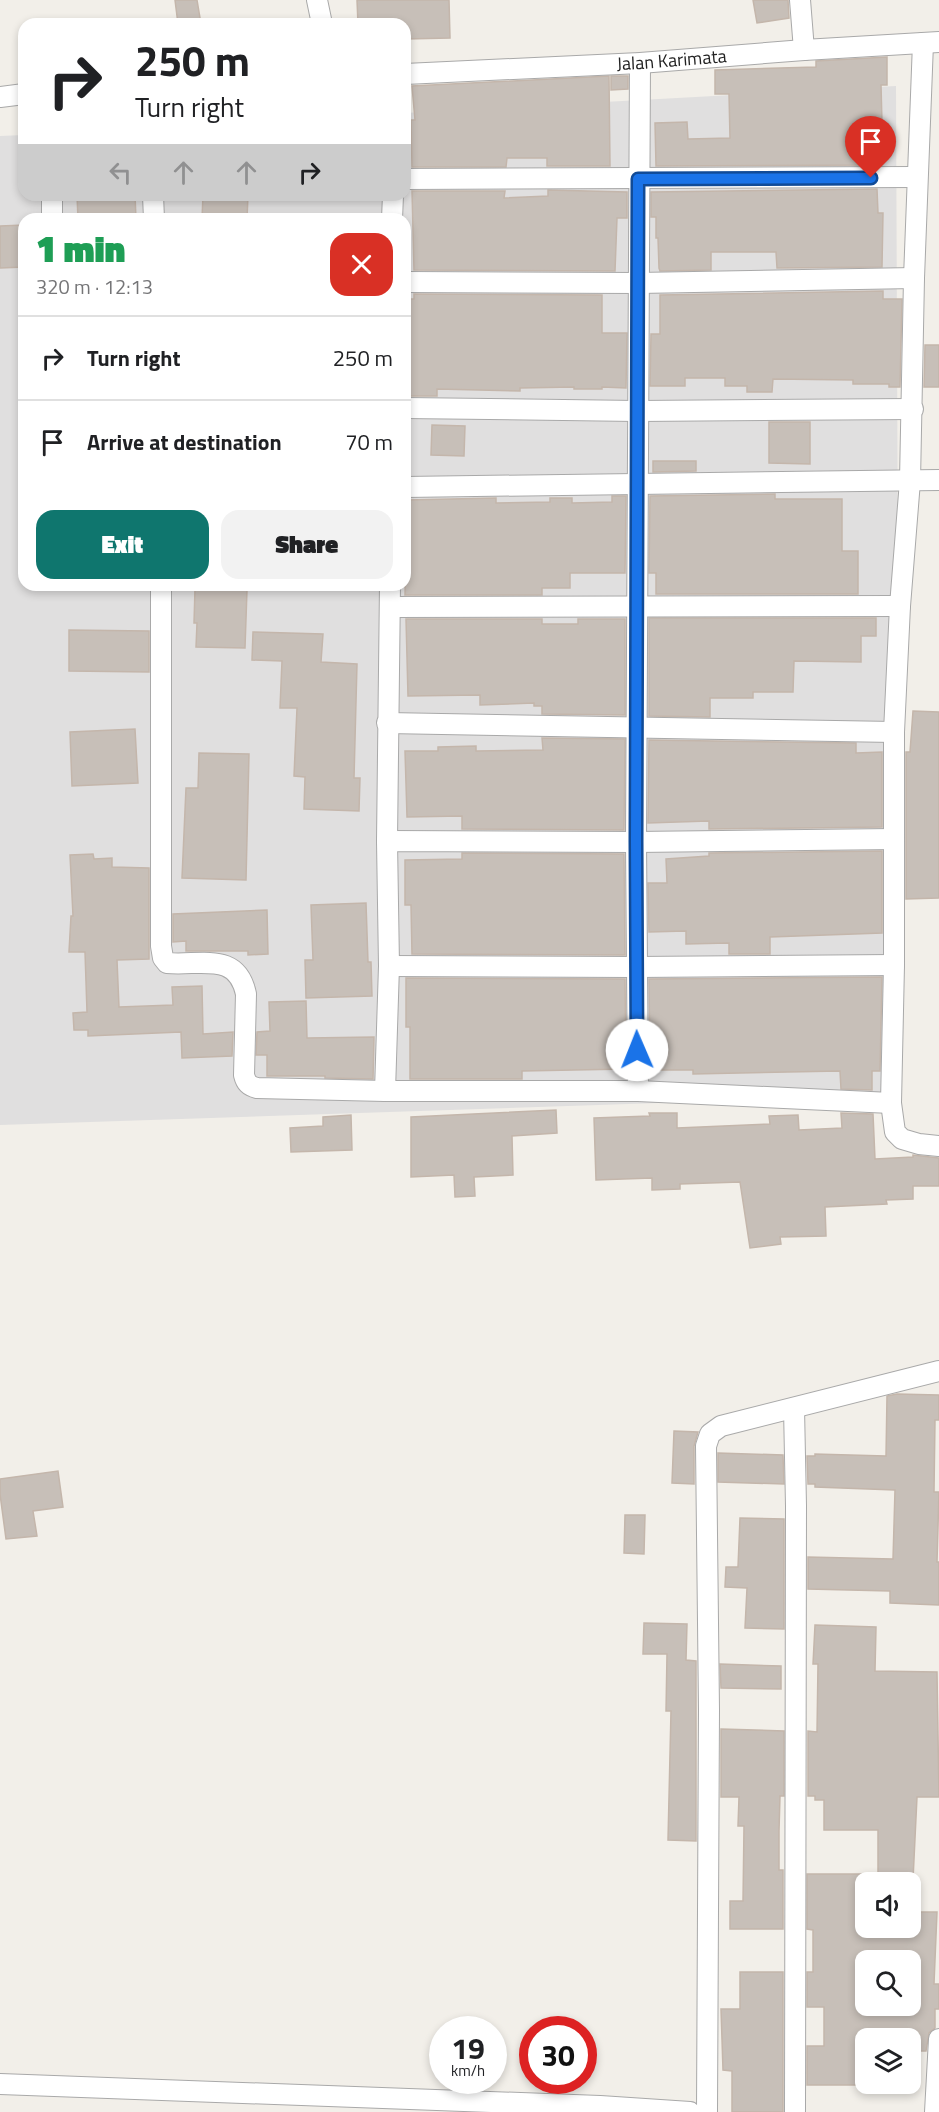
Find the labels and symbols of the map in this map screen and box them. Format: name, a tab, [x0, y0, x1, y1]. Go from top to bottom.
street label: Jalan Karimata	[616, 42, 727, 77]
pin	[845, 116, 896, 178]
position arrow	[605, 1018, 669, 1082]
speed limit sign: 30	[519, 2016, 597, 2094]

